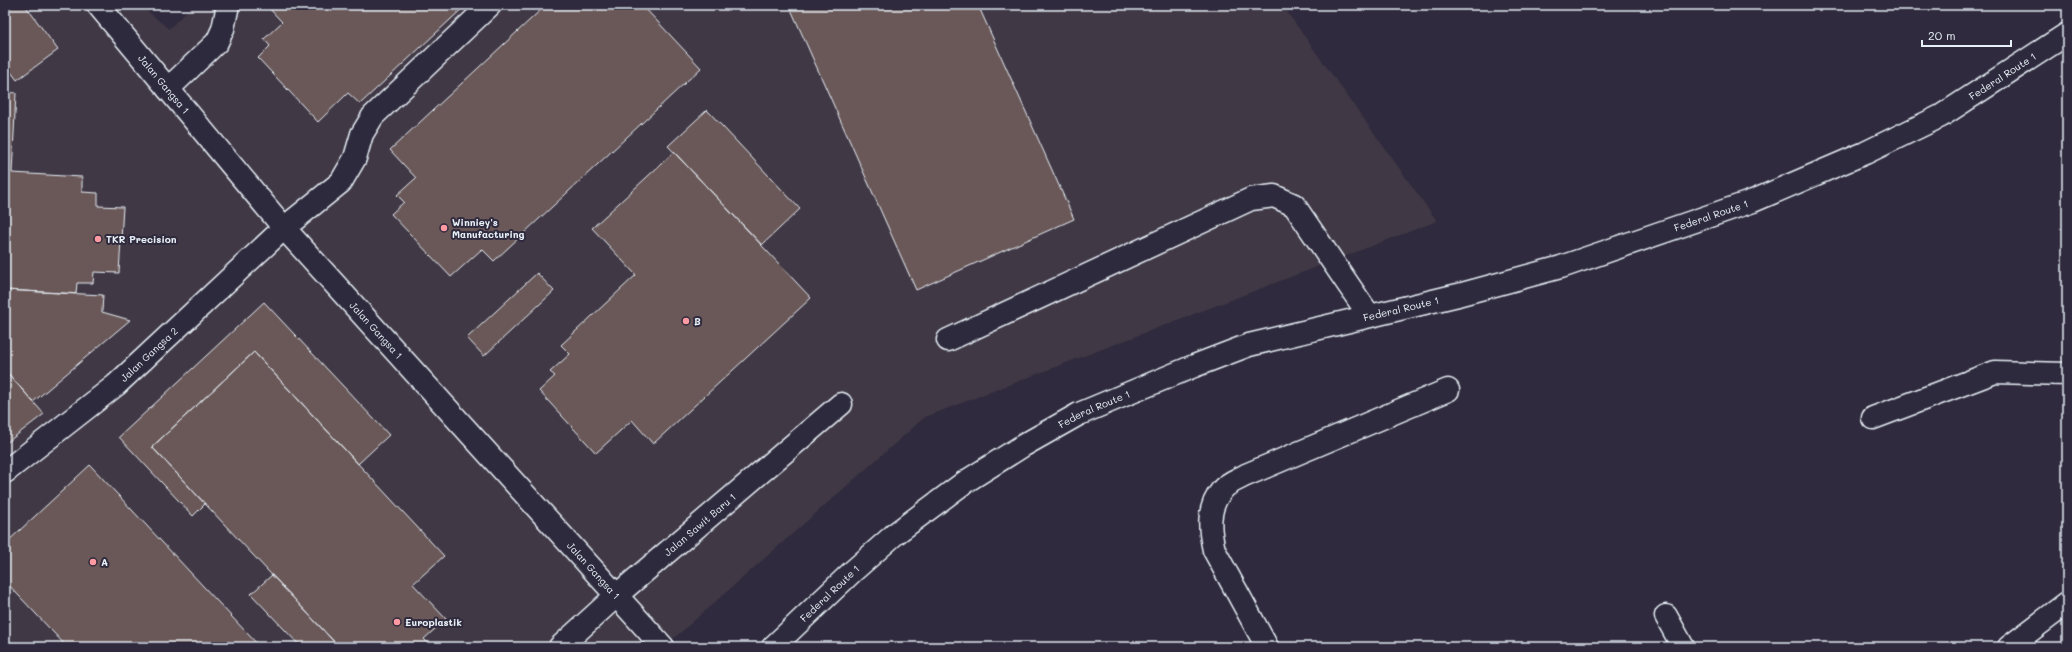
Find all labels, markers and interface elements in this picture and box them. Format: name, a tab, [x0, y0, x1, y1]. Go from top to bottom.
scale bar	[1922, 22, 2011, 48]
text: 20 m	[1928, 27, 1956, 43]
street label: Federal Route 1	[1966, 49, 2039, 103]
street label: Jalan Gangsa 1	[135, 52, 193, 117]
street label: Federal Route 1	[1672, 196, 1750, 235]
place label: Winniey's Manufacturing	[452, 215, 525, 241]
marker: Winniey's Manufacturing	[439, 223, 449, 233]
place label: TKR Precision	[106, 232, 177, 246]
marker: TKR Precision	[93, 234, 103, 244]
street label: Federal Route 1	[1362, 293, 1440, 324]
street label: Jalan Gangsa 1	[347, 298, 406, 362]
place label: B	[694, 314, 701, 328]
marker: B	[681, 316, 691, 326]
street label: Jalan Gangsa 2	[117, 324, 181, 385]
street label: Federal Route 1	[1056, 387, 1132, 431]
street label: Jalan Sawit Baru 1	[661, 490, 739, 559]
street label: Jalan Gangsa 1	[564, 539, 623, 602]
place label: A	[101, 555, 108, 569]
marker: A	[88, 557, 98, 567]
street label: Federal Route 1	[797, 562, 862, 625]
place label: Europlastik	[405, 615, 462, 629]
marker: Europlastik	[392, 617, 402, 627]

